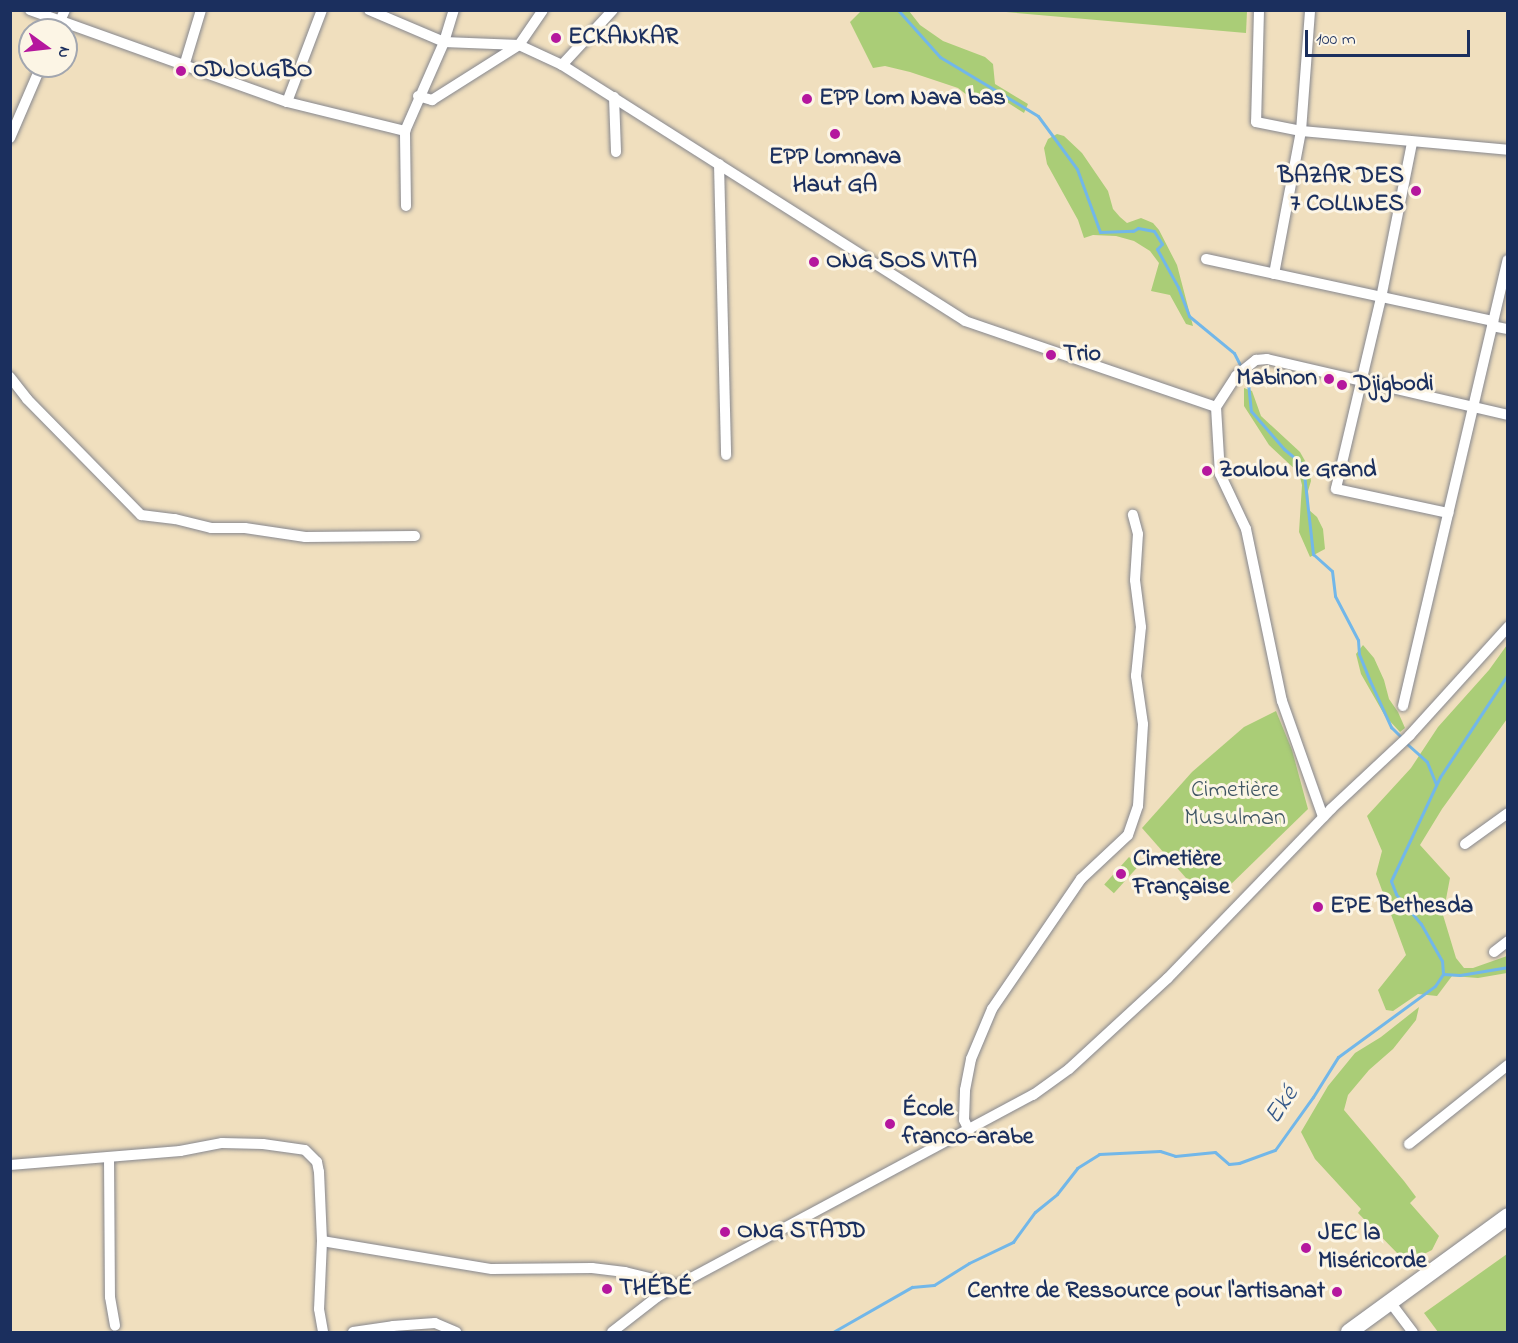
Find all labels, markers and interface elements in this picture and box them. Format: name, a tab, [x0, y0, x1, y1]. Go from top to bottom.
north arrow	[18, 18, 78, 78]
scale bar	[1308, 18, 1473, 56]
place label: ECKANKAR	[568, 24, 678, 52]
text: 100 m	[1316, 27, 1356, 53]
marker: ECKANKAR	[549, 31, 563, 45]
text: N	[50, 44, 76, 60]
place label: ODJOUGBO	[193, 57, 313, 85]
marker: ODJOUGBO	[174, 64, 188, 78]
place label: EPP Lom Nava bas	[819, 85, 1006, 113]
marker: EPP Lom Nava bas	[800, 92, 814, 106]
marker: EPP Lomnava Haut GA	[828, 127, 842, 141]
place label: EPP Lomnava Haut GA	[769, 144, 901, 200]
place label: BAZAR DES 7 COLLINES	[1278, 163, 1404, 219]
marker: BAZAR DES 7 COLLINES	[1409, 184, 1423, 198]
place label: ONG SOS VITA	[826, 248, 977, 276]
marker: ONG SOS VITA	[807, 255, 821, 269]
place label: Trio	[1063, 341, 1101, 369]
marker: Trio	[1044, 348, 1058, 362]
place label: Mabinon	[1236, 365, 1317, 393]
place label: Djigbodi	[1354, 371, 1434, 399]
marker: Mabinon	[1322, 372, 1336, 386]
marker: Djigbodi	[1335, 378, 1349, 392]
place label: Zoulou le Grand	[1219, 457, 1376, 485]
marker: Zoulou le Grand	[1200, 464, 1214, 478]
park label: Cimetière Musulman	[1184, 777, 1286, 833]
place label: Cimetière Française	[1133, 846, 1230, 902]
marker: Cimetière Française	[1114, 867, 1128, 881]
place label: EPE Bethesda	[1330, 893, 1473, 921]
marker: EPE Bethesda	[1311, 900, 1325, 914]
water label: Eké	[1259, 1081, 1307, 1131]
place label: École franco-arabe	[902, 1096, 1034, 1152]
marker: École franco-arabe	[883, 1117, 897, 1131]
place label: ONG STADD	[737, 1218, 866, 1246]
place label: JEC la Miséricorde	[1318, 1220, 1426, 1276]
marker: ONG STADD	[718, 1225, 732, 1239]
marker: JEC la Miséricorde	[1299, 1241, 1313, 1255]
place label: THÉBÉ	[619, 1275, 692, 1303]
place label: Centre de Ressource pour l'artisanat	[967, 1278, 1325, 1306]
marker: THÉBÉ	[600, 1282, 614, 1296]
marker: Centre de Ressource pour l'artisanat	[1330, 1285, 1344, 1299]

